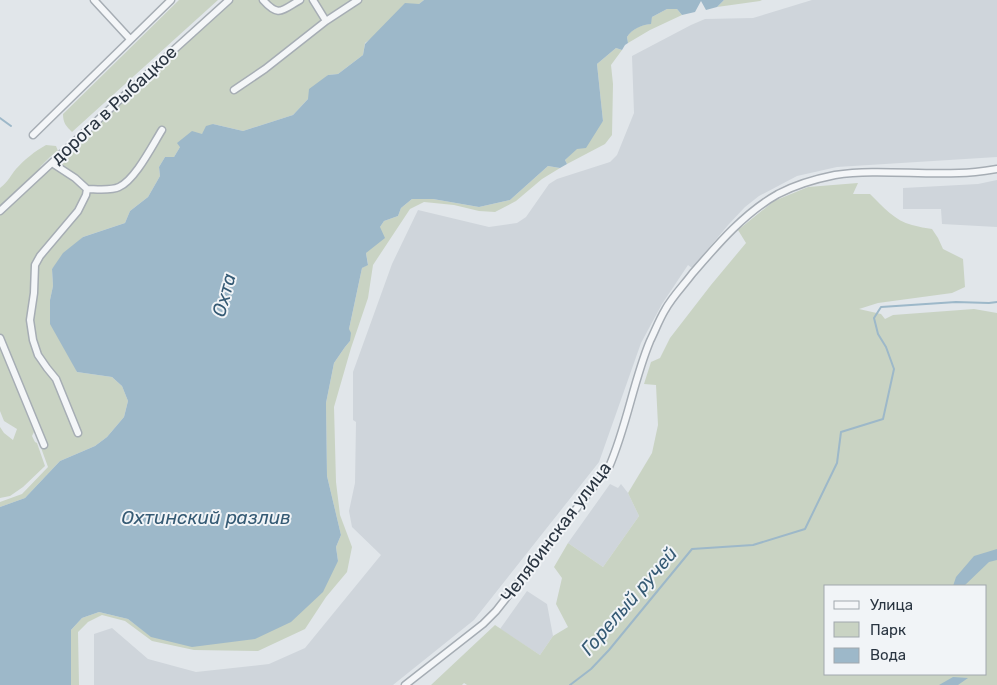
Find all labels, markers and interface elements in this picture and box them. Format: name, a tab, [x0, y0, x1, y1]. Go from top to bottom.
street label: дорога в Рыбацкое	[46, 41, 182, 169]
water label: Охта	[207, 271, 241, 319]
street label: Челябинская улица	[496, 458, 616, 606]
water label: Охтинский разлив	[121, 506, 291, 529]
water label: Горелый ручей	[576, 542, 682, 660]
legend	[824, 585, 987, 675]
text: Улица	[870, 596, 913, 614]
text: Парк	[870, 621, 906, 639]
text: Вода	[870, 646, 906, 664]

